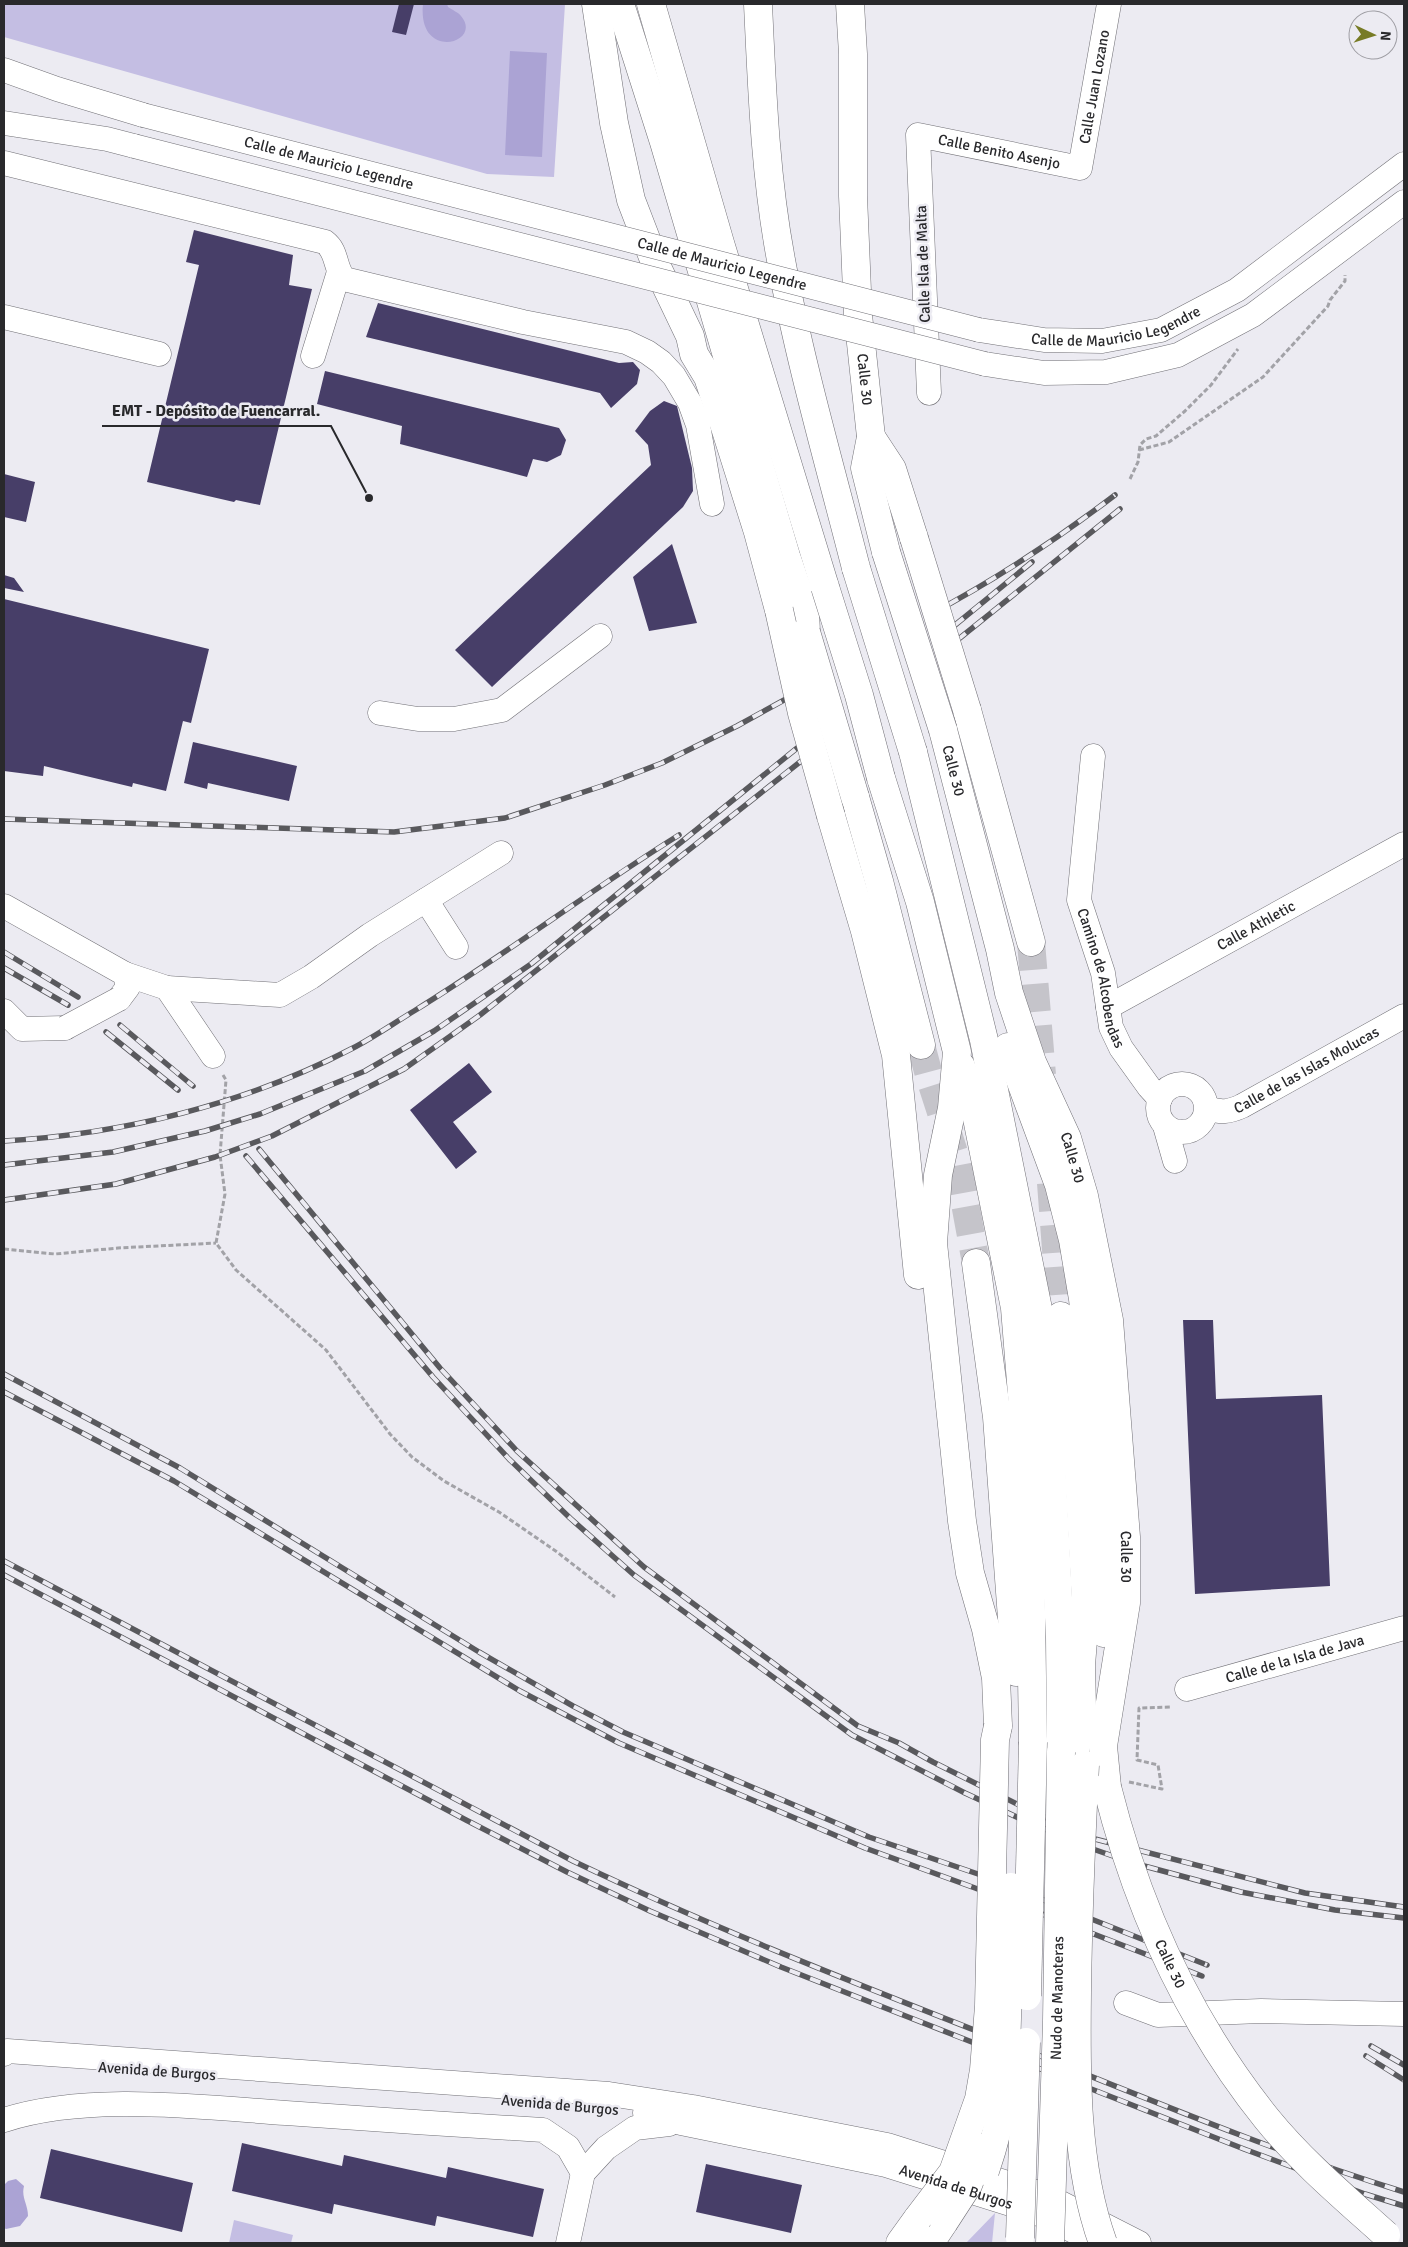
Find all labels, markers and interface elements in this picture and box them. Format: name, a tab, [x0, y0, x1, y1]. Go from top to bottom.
north arrow	[1348, 10, 1398, 60]
street label: Calle Juan Lozano	[1075, 28, 1113, 145]
text: N	[1377, 30, 1394, 41]
street label: Calle Benito Asenjo	[936, 130, 1062, 173]
street label: Calle de Mauricio Legendre	[242, 132, 416, 193]
street label: Calle Isla de Malta	[912, 205, 934, 323]
street label: Calle de Mauricio Legendre	[636, 234, 809, 294]
street label: Calle de Mauricio Legendre	[1030, 302, 1204, 350]
street label: Calle 30	[853, 353, 877, 406]
callout: EMT - Depósito de Fuencarral.	[102, 395, 331, 426]
text: EMT - Depósito de Fuencarral.	[112, 401, 320, 421]
street label: Calle 30	[938, 743, 969, 798]
street label: Calle Athletic	[1214, 897, 1298, 954]
street label: Camino de Alcobendas	[1073, 906, 1129, 1051]
street label: Calle de las Islas Molucas	[1231, 1022, 1383, 1117]
street label: Calle 30	[1056, 1129, 1089, 1185]
street label: Calle 30	[1117, 1530, 1135, 1583]
street label: Calle de la Isla de Java	[1223, 1631, 1366, 1687]
street label: Nudo de Manoteras	[1047, 1935, 1067, 2060]
street label: Calle 30	[1151, 1936, 1190, 1991]
street label: Avenida de Burgos	[98, 2058, 217, 2084]
street label: Avenida de Burgos	[501, 2091, 620, 2119]
street label: Avenida de Burgos	[897, 2161, 1015, 2213]

